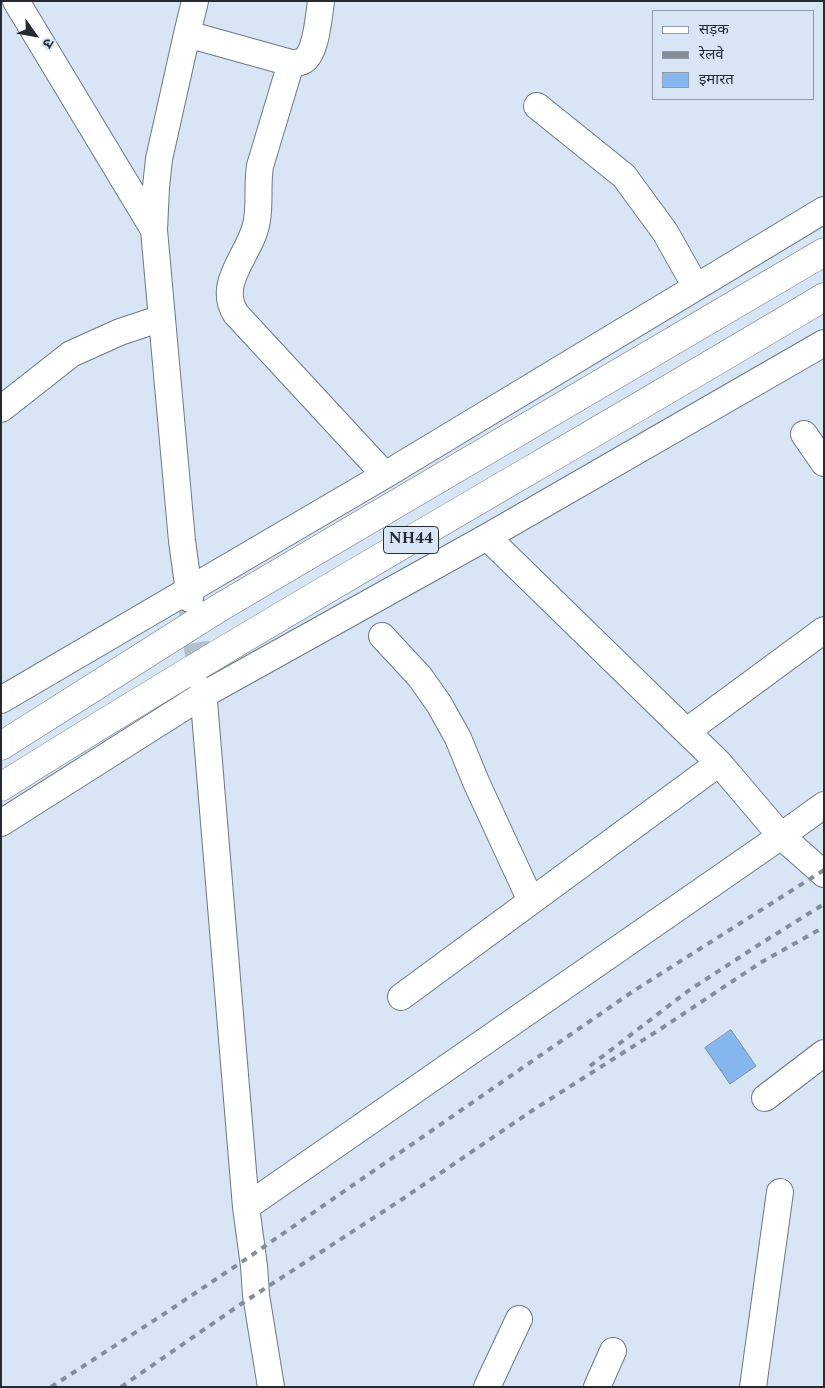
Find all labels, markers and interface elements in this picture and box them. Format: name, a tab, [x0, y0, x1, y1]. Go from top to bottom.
north arrow	[10, 10, 60, 60]
legend	[652, 10, 815, 100]
text: सड़क	[699, 18, 729, 41]
text: उ	[37, 34, 59, 52]
text: रेलवे	[699, 43, 724, 66]
text: इमारत	[699, 68, 734, 91]
road number: NH44	[384, 526, 438, 554]

